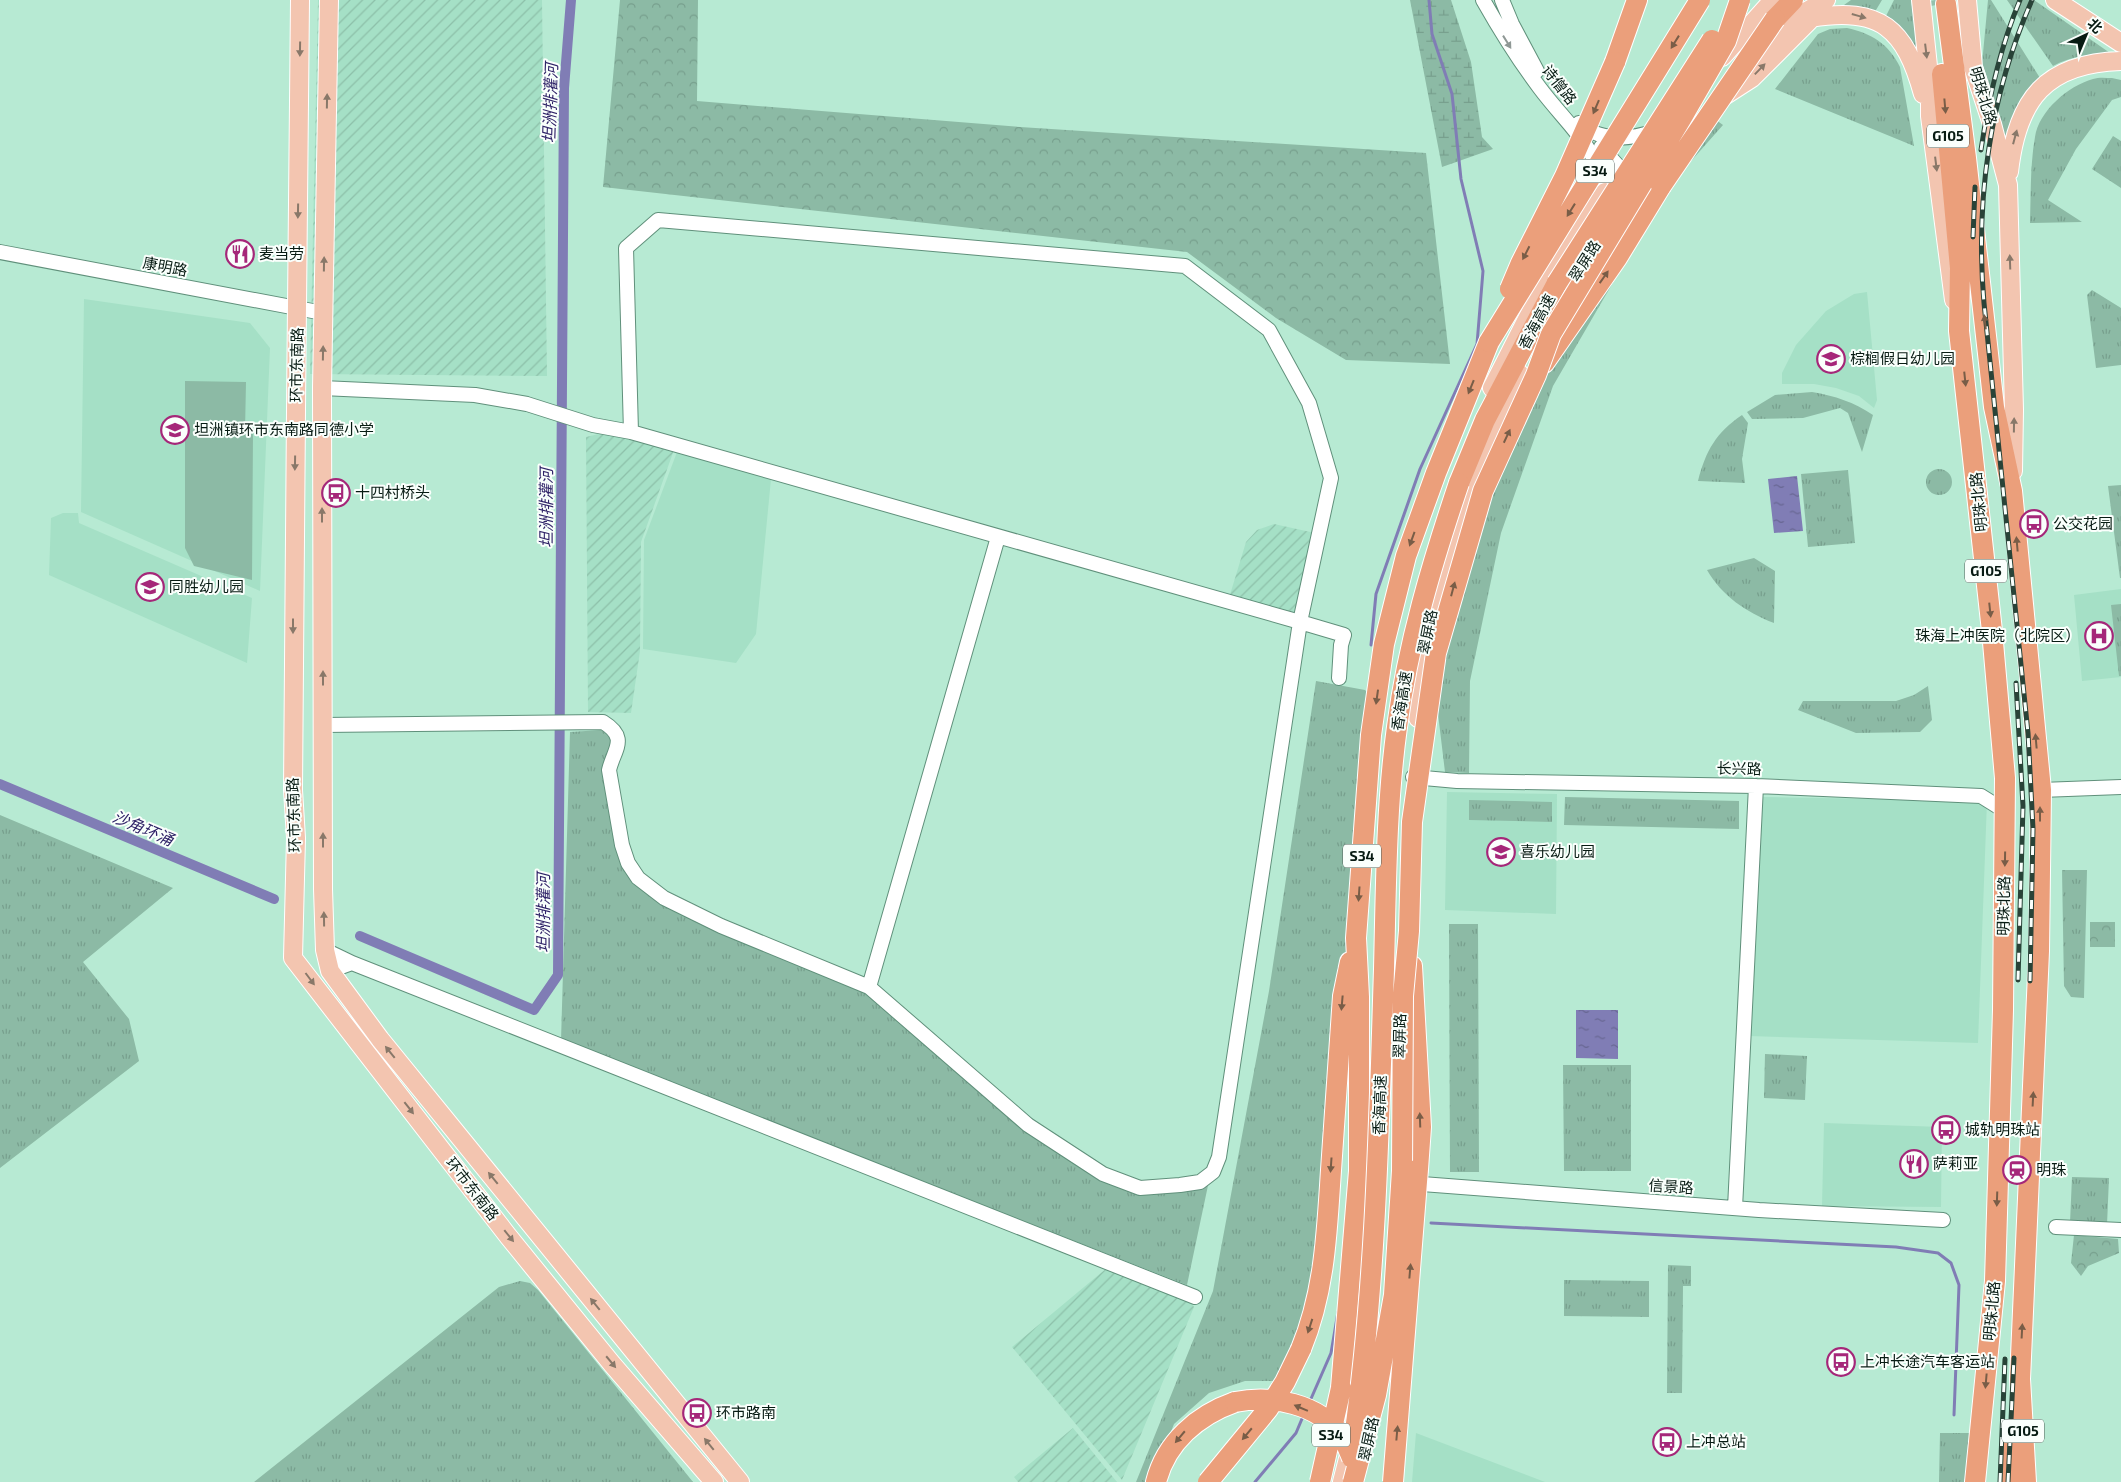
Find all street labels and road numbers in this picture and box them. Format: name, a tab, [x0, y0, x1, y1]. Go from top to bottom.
street label: 诗僧路	[1539, 61, 1581, 108]
street label: 明珠北路	[1967, 64, 2001, 127]
road number: G105	[1927, 124, 1969, 148]
road number: S34	[1576, 160, 1614, 182]
street label: 翠屏路	[1565, 237, 1604, 284]
street label: 康明路	[141, 253, 189, 279]
street label: 香海高速	[1514, 291, 1558, 352]
street label: 环市东南路	[286, 327, 306, 403]
street label: 明珠北路	[1966, 471, 1990, 533]
road number: G105	[1965, 560, 2007, 582]
street label: 翠屏路	[1414, 608, 1440, 656]
street label: 香海高速	[1387, 670, 1415, 732]
street label: 长兴路	[1716, 759, 1762, 777]
street label: 环市东南路	[283, 777, 303, 853]
road number: S34	[1343, 844, 1381, 868]
street label: 明珠北路	[1993, 876, 2013, 936]
street label: 翠屏路	[1390, 1013, 1408, 1059]
street label: 香海高速	[1369, 1075, 1389, 1135]
street label: 环市东南路	[443, 1153, 503, 1223]
street label: 信景路	[1648, 1175, 1694, 1197]
street label: 明珠北路	[1979, 1280, 2003, 1342]
street label: 翠屏路	[1355, 1415, 1382, 1463]
road number: G105	[2002, 1420, 2044, 1442]
road number: S34	[1312, 1424, 1350, 1446]

